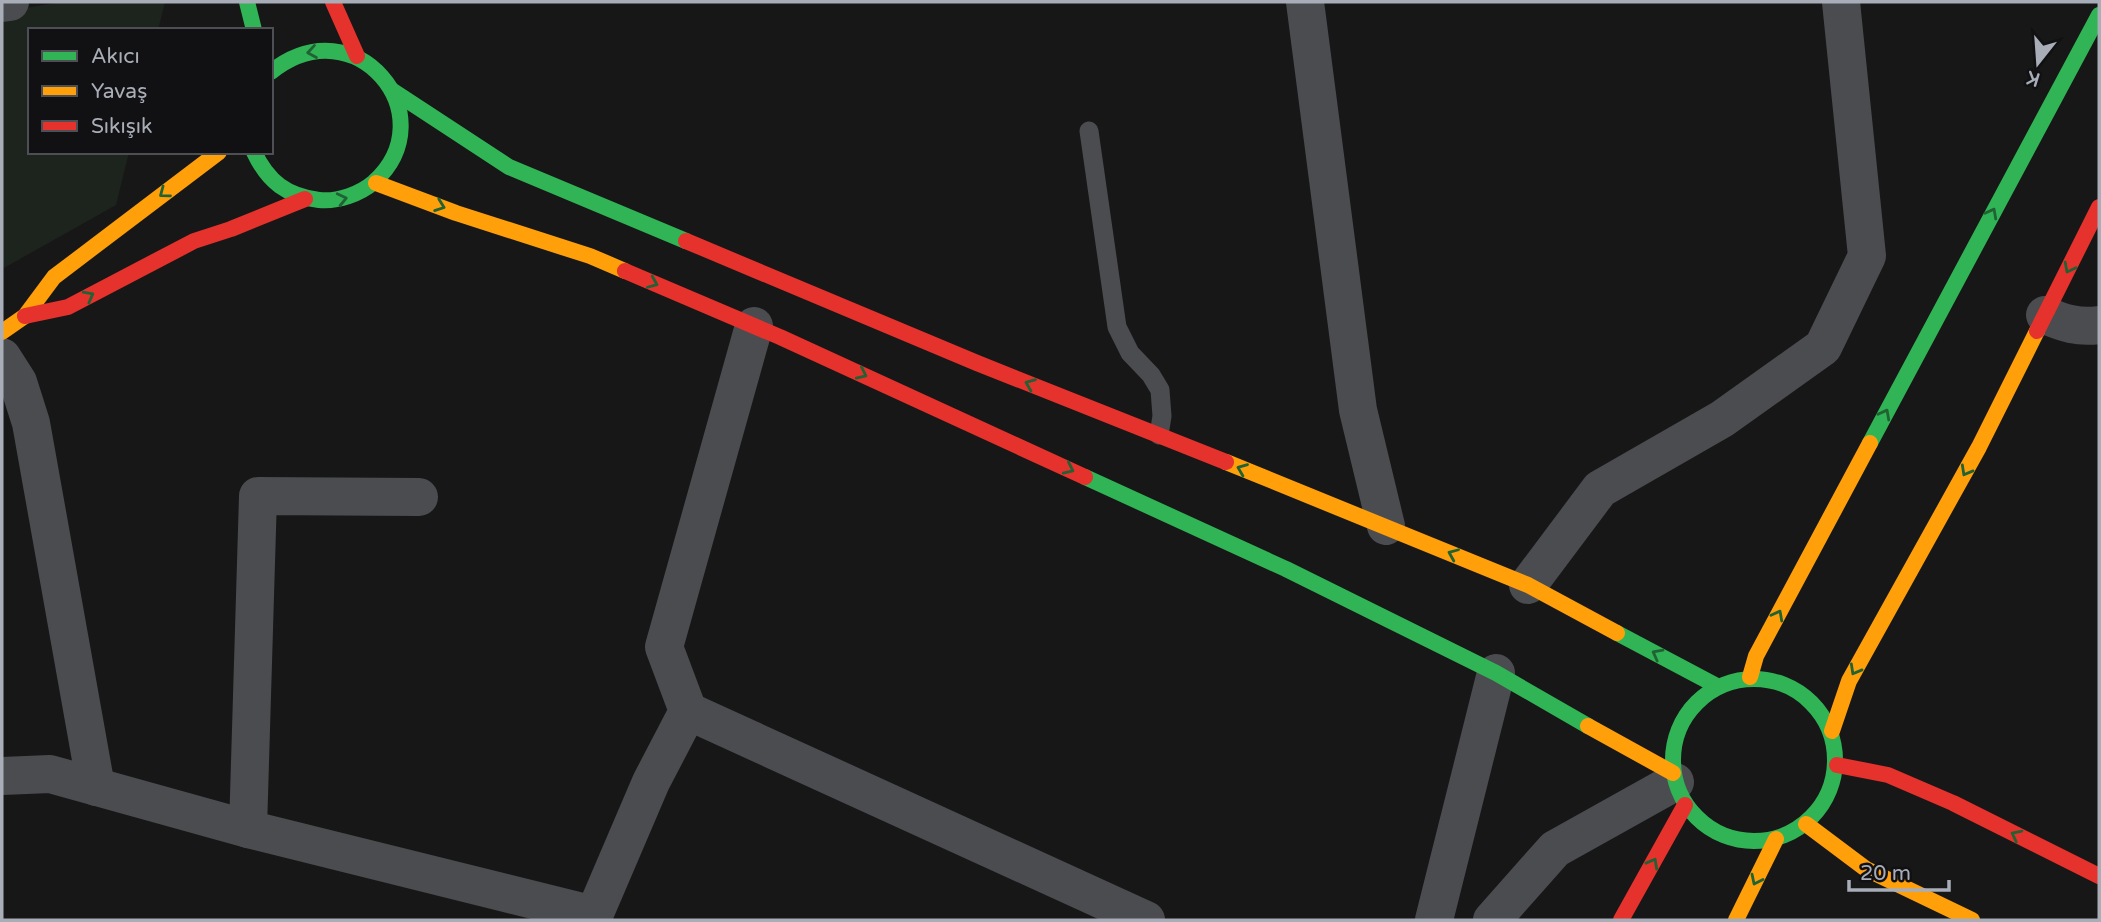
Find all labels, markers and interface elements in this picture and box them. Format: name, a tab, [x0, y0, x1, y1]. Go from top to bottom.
legend	[28, 28, 273, 154]
north arrow	[2003, 28, 2073, 98]
text: Akıcı	[91, 44, 140, 69]
one-way arrow	[306, 44, 318, 59]
text: K	[2024, 66, 2043, 91]
text: Yavaş	[91, 79, 147, 104]
text: Sıkışık	[91, 114, 152, 139]
one-way arrow	[159, 184, 172, 197]
one-way arrow	[336, 192, 348, 207]
one-way arrow	[433, 198, 445, 212]
one-way arrow	[1984, 208, 1997, 221]
one-way arrow	[2063, 261, 2077, 274]
one-way arrow	[646, 275, 659, 289]
one-way arrow	[82, 291, 94, 304]
one-way arrow	[855, 366, 867, 380]
one-way arrow	[1025, 379, 1037, 393]
one-way arrow	[1877, 409, 1890, 421]
one-way arrow	[1062, 461, 1074, 475]
one-way arrow	[1236, 463, 1248, 477]
one-way arrow	[1961, 464, 1974, 477]
one-way arrow	[1448, 548, 1460, 562]
one-way arrow	[1770, 610, 1783, 622]
one-way arrow	[1652, 649, 1664, 662]
one-way arrow	[1850, 663, 1863, 675]
one-way arrow	[2011, 829, 2023, 843]
scale bar	[1849, 848, 1949, 892]
one-way arrow	[1645, 857, 1658, 870]
text: 20 m	[1860, 861, 1911, 886]
one-way arrow	[1750, 873, 1764, 885]

